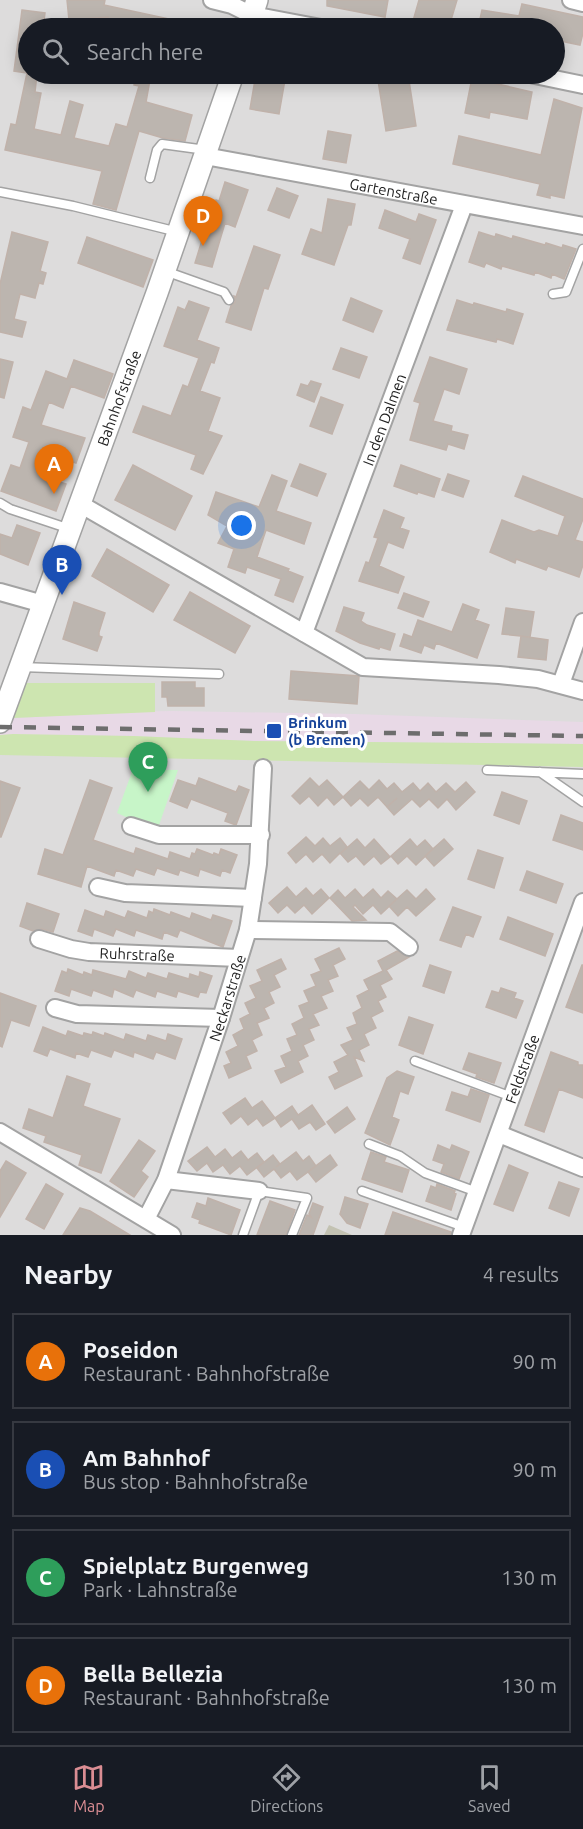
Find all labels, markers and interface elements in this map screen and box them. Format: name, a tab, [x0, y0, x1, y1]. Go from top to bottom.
search box	[18, 18, 565, 84]
icon: search	[39, 35, 72, 68]
text: Search here	[87, 39, 203, 64]
street label: Gartenstraße	[348, 174, 439, 207]
pin: D	[184, 196, 222, 246]
street label: Bahnhofstraße	[93, 348, 144, 448]
street label: In den Dalmen	[359, 371, 409, 468]
pin: A	[34, 444, 74, 494]
your location	[227, 511, 256, 540]
pin: B	[42, 546, 82, 595]
place label: Brinkum (b Bremen)	[288, 714, 366, 748]
marker: Brinkum (b Bremen)	[265, 722, 283, 740]
pin: C	[128, 742, 168, 792]
street label: Ruhrstraße	[99, 944, 175, 964]
street label: Neckarstraße	[205, 952, 249, 1043]
street label: Feldstraße	[502, 1032, 542, 1106]
text: Nearby	[24, 1260, 112, 1289]
text: 4 results	[483, 1263, 559, 1286]
text: Poseidon	[83, 1337, 178, 1362]
text: A	[38, 1350, 53, 1373]
text: 90 m	[513, 1350, 557, 1373]
text: Restaurant · Bahnhofstraße	[83, 1362, 330, 1385]
text: Am Bahnhof	[83, 1445, 210, 1470]
text: B	[39, 1458, 52, 1481]
text: 90 m	[513, 1458, 557, 1481]
text: Bus stop · Bahnhofstraße	[83, 1470, 308, 1493]
text: Spielplatz Burgenweg	[83, 1553, 309, 1578]
text: C	[39, 1566, 52, 1589]
text: 130 m	[501, 1566, 557, 1589]
text: Park · Lahnstraße	[83, 1578, 238, 1601]
text: Bella Bellezia	[83, 1661, 223, 1686]
text: D	[38, 1674, 53, 1697]
text: 130 m	[501, 1674, 557, 1697]
text: Restaurant · Bahnhofstraße	[83, 1686, 330, 1709]
tab: Map	[72, 1761, 105, 1815]
tab: Directions	[250, 1761, 323, 1815]
tab: Saved	[468, 1761, 511, 1815]

